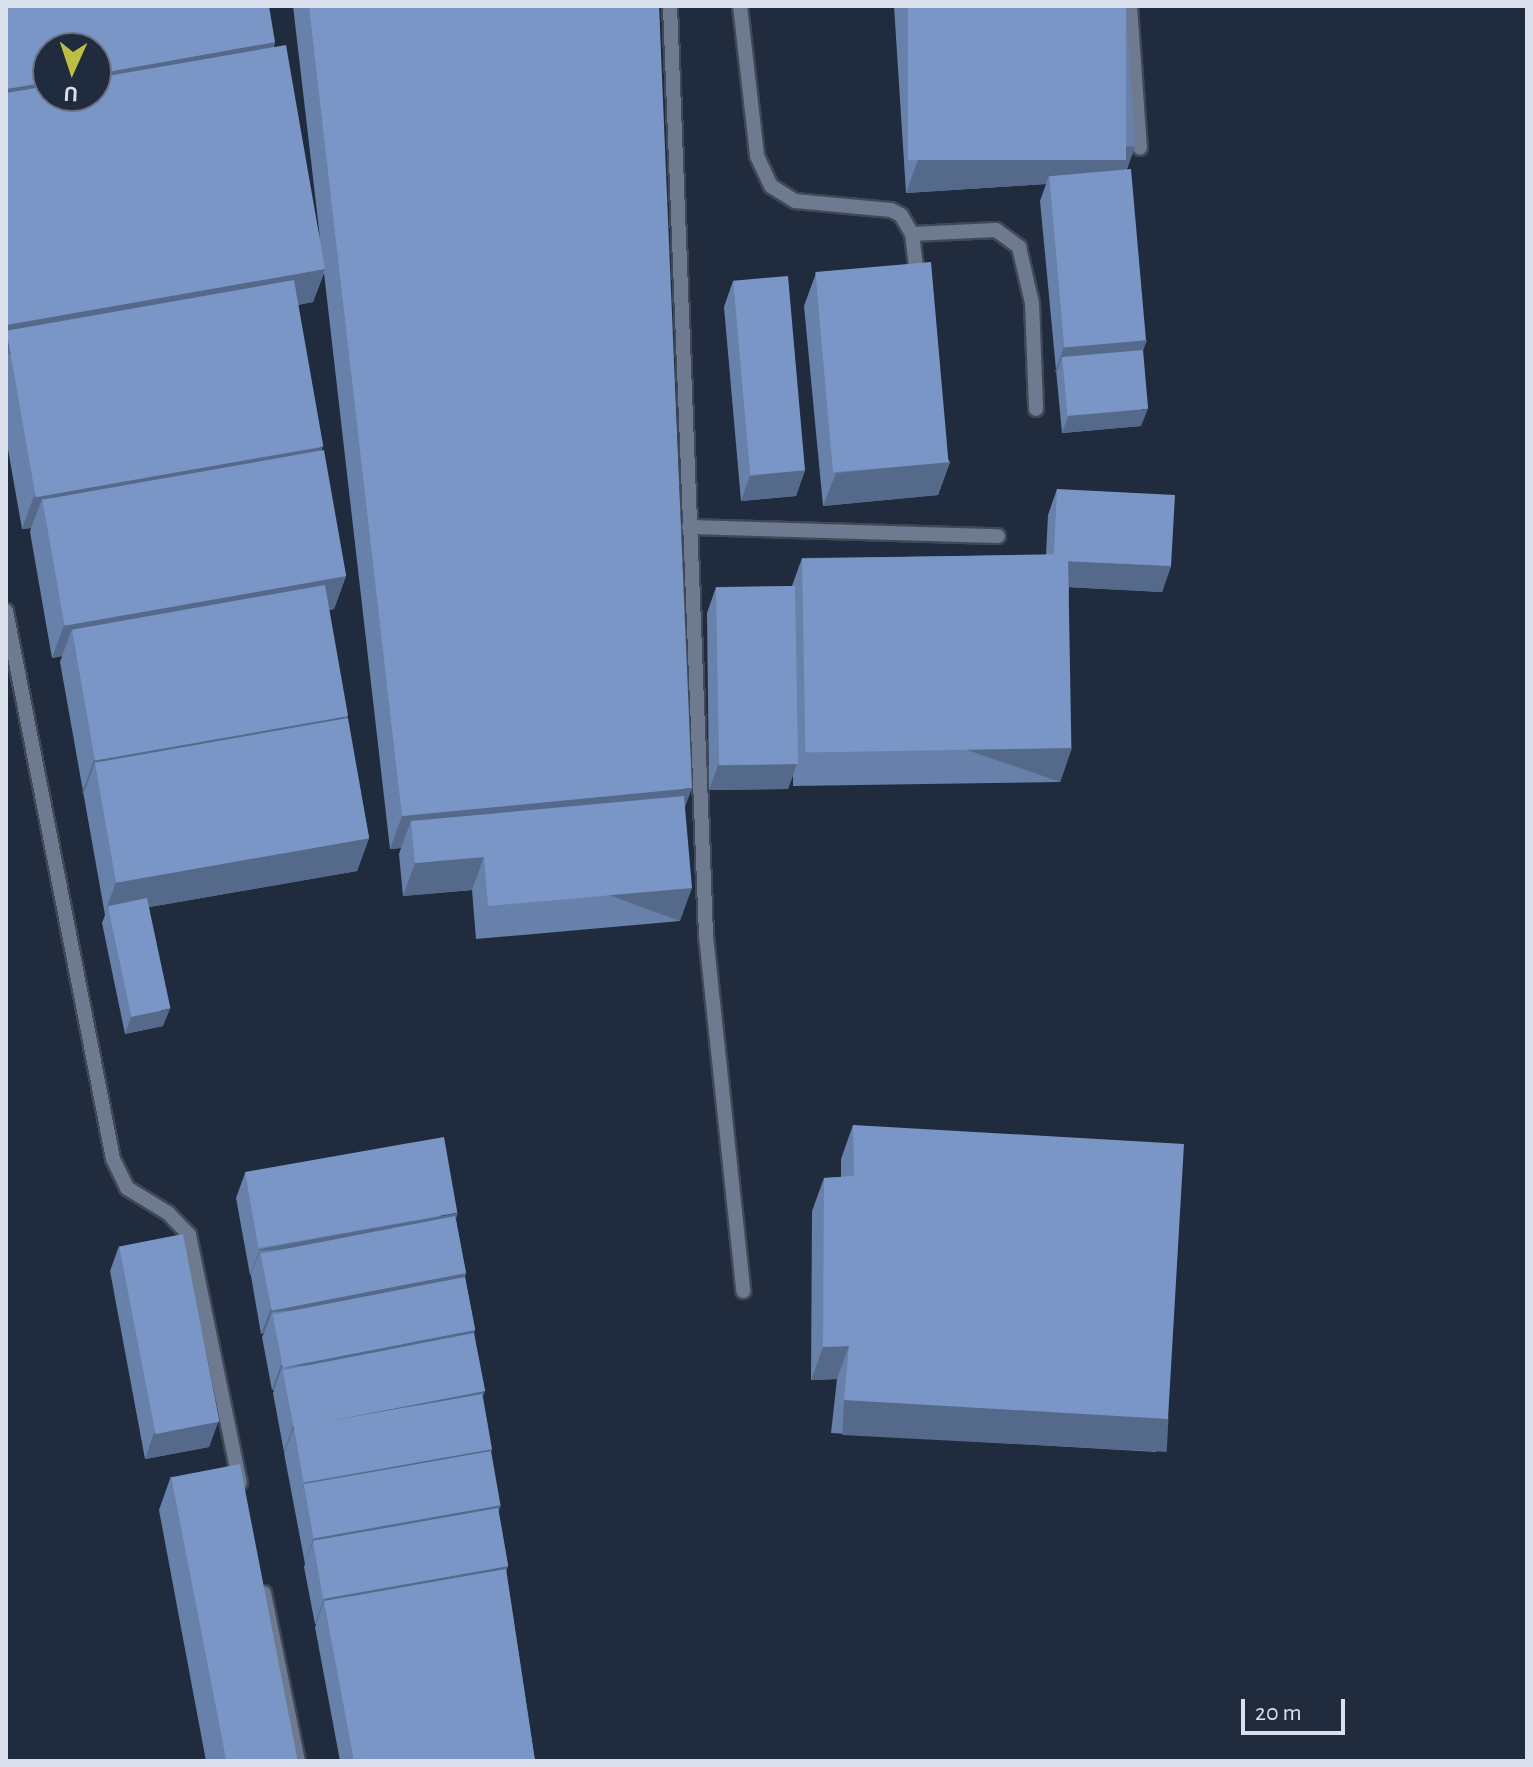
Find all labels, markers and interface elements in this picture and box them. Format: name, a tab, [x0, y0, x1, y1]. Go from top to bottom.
north arrow	[32, 32, 112, 112]
text: U	[63, 83, 78, 105]
scale bar	[1245, 1683, 1349, 1733]
text: 20 m	[1255, 1701, 1302, 1725]

